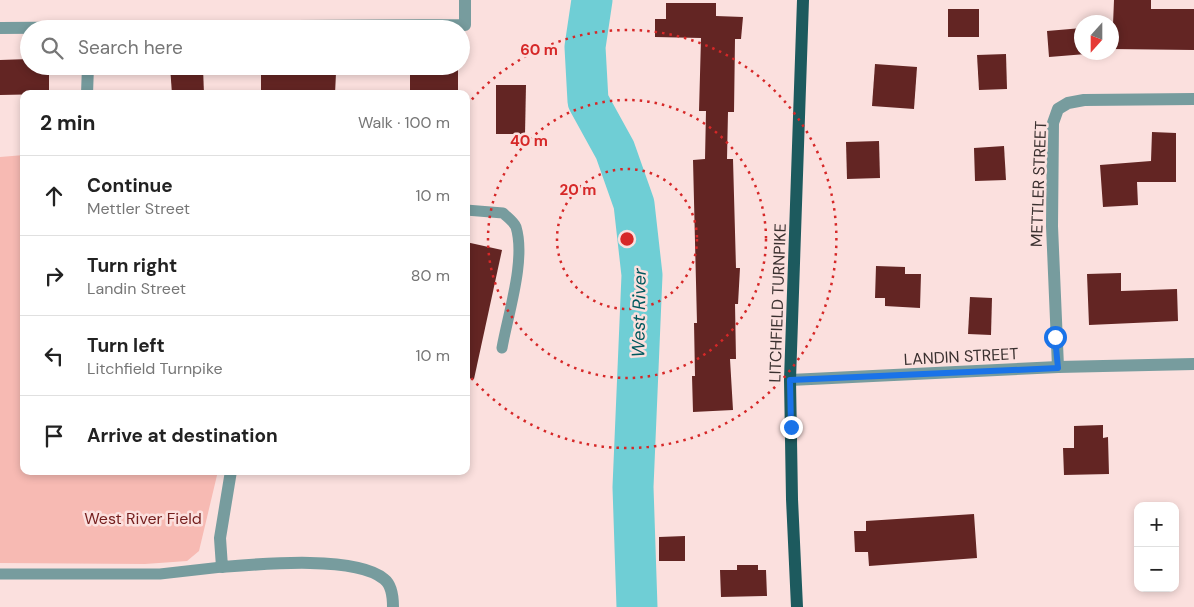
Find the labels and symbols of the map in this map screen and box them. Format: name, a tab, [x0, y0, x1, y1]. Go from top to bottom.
north arrow	[1074, 15, 1119, 60]
text: 60 m	[520, 40, 558, 60]
street label: METTLER STREET	[1026, 121, 1051, 247]
text: 40 m	[510, 131, 548, 151]
text: 20 m	[560, 180, 596, 200]
street label: LITCHFIELD TURNPIKE	[764, 223, 791, 383]
centre of rings	[618, 230, 636, 248]
water label: West River	[626, 267, 652, 358]
route start	[1044, 326, 1067, 349]
street label: LANDIN STREET	[903, 343, 1019, 370]
route end	[780, 416, 803, 439]
park label: West River Field	[84, 508, 202, 529]

